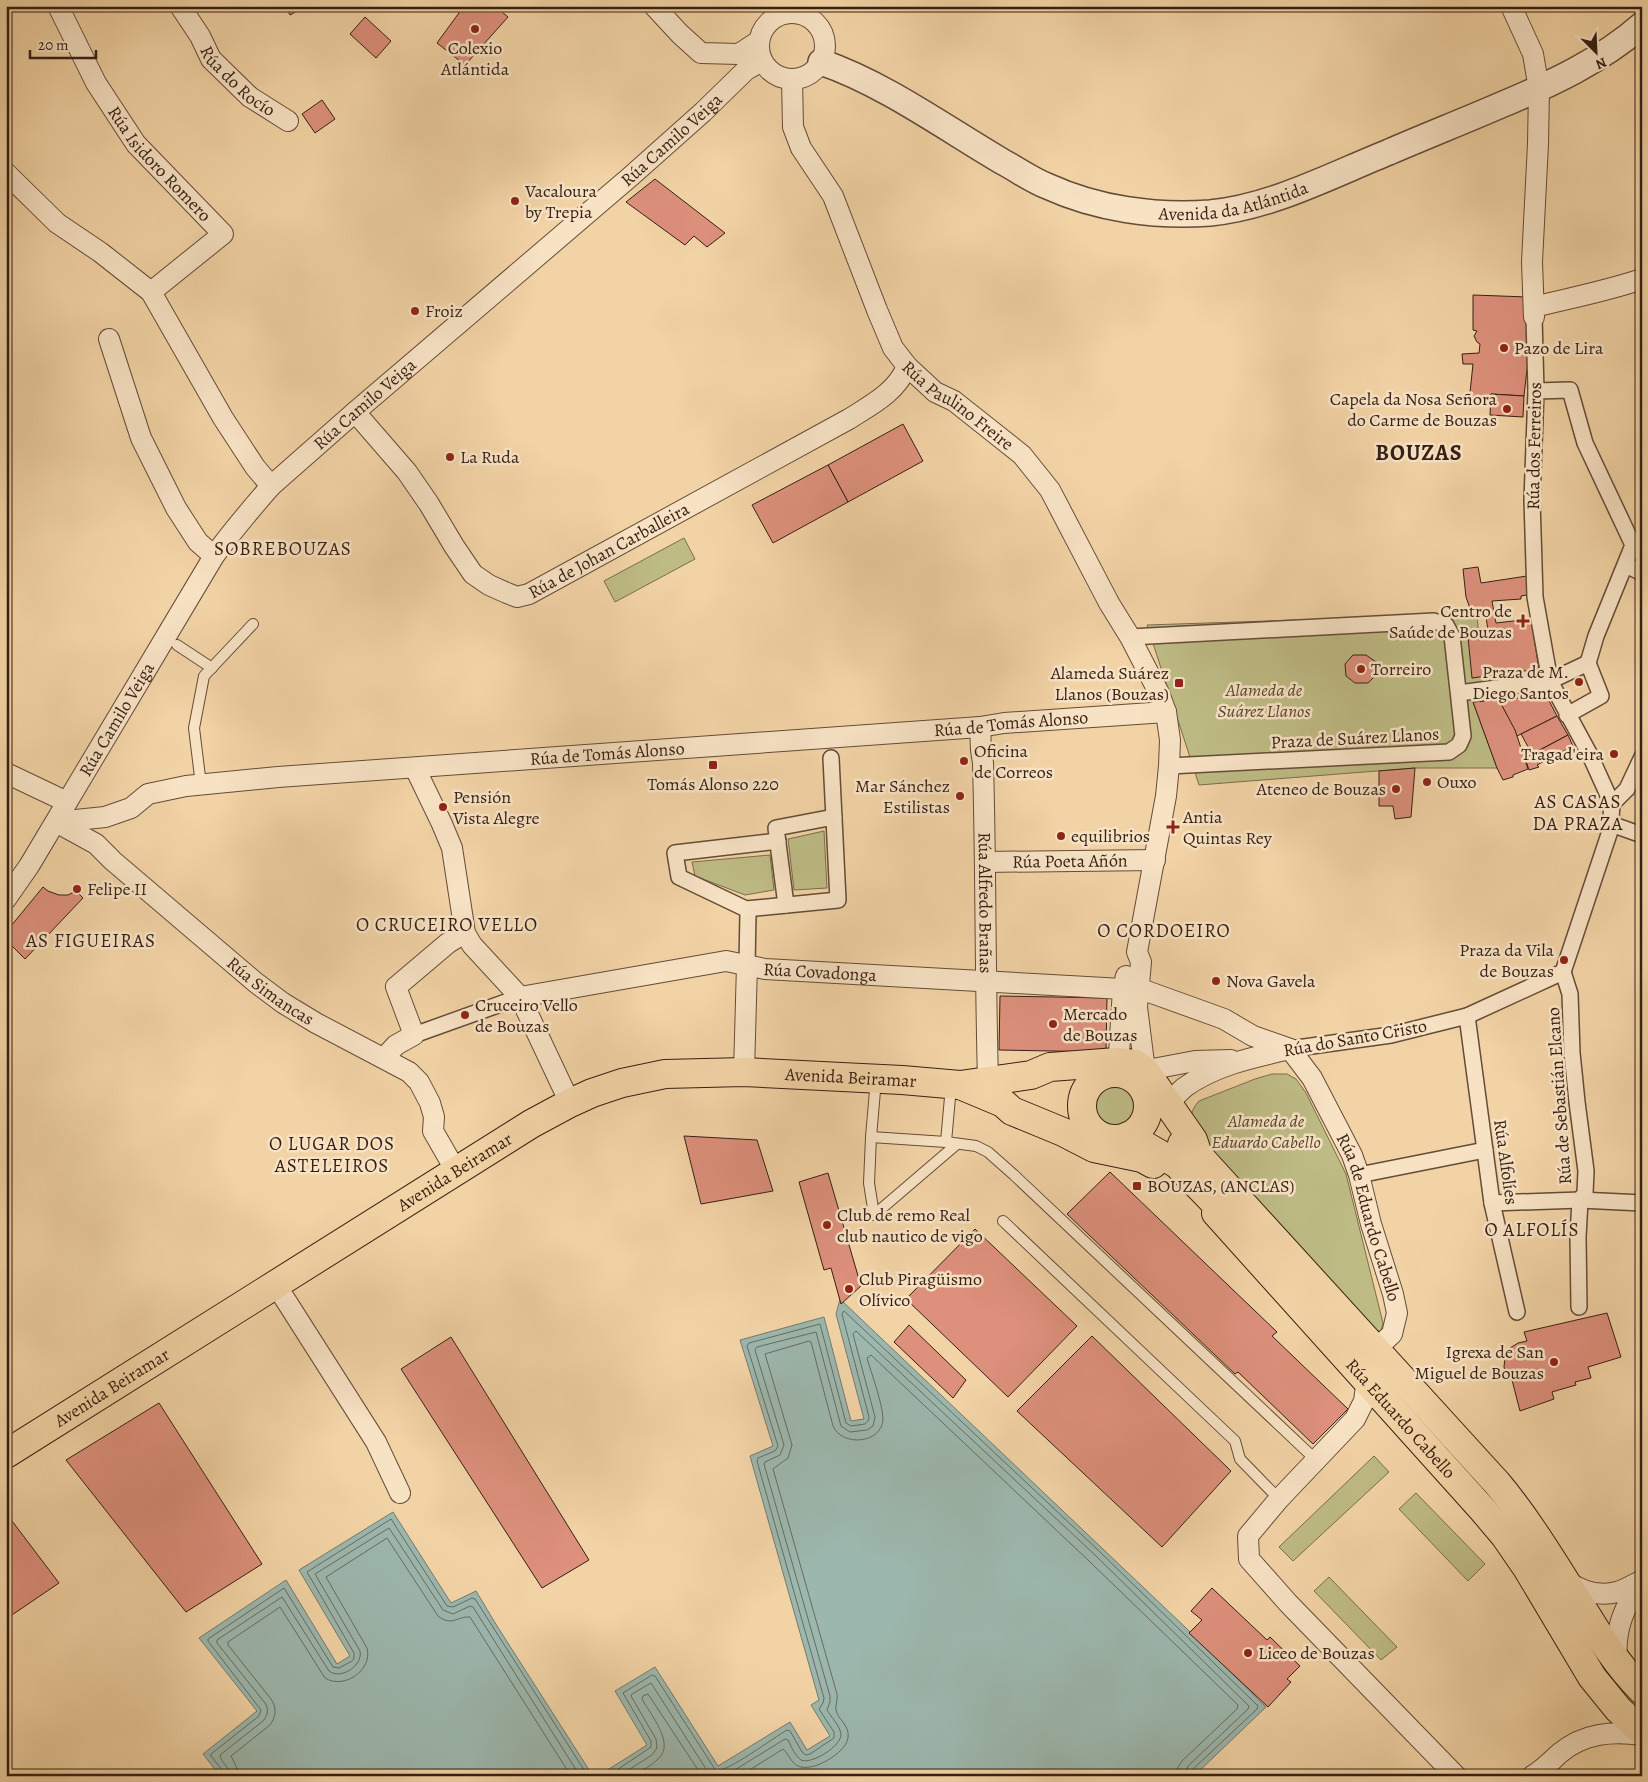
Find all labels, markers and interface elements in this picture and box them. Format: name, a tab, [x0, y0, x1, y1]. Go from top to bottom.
marker: Colexio Atlántida	[469, 23, 481, 35]
scale bar	[30, 28, 96, 60]
north arrow	[1570, 28, 1620, 78]
text: 20 m	[38, 35, 69, 55]
place label: Colexio Atlántida	[440, 36, 510, 81]
street label: Rúa do Rocío	[194, 42, 280, 122]
text: N	[1593, 53, 1610, 74]
street label: Rúa Camilo Veiga	[616, 87, 728, 192]
street label: Rúa Isidoro Romero	[102, 101, 217, 227]
street label: Avenida da Atlántida	[1157, 175, 1312, 226]
place label: Vacaloura by Trepia	[524, 179, 598, 224]
marker: Vacaloura by Trepia	[509, 195, 521, 207]
place label: Froiz	[425, 299, 463, 323]
marker: Froiz	[409, 305, 421, 317]
place label: Pazo de Lira	[1514, 336, 1604, 360]
marker: Pazo de Lira	[1498, 342, 1510, 354]
street label: Rúa Camilo Veiga	[308, 352, 422, 455]
street label: Rúa Paulino Freire	[897, 355, 1019, 456]
street label: Rúa dos Ferreiros	[1521, 382, 1547, 510]
place label: Capela da Nosa Señora do Carme de Bouzas	[1330, 387, 1498, 432]
marker: Capela da Nosa Señora do Carme de Bouzas	[1501, 403, 1513, 415]
district label: BOUZAS	[1375, 438, 1463, 468]
place label: La Ruda	[460, 445, 520, 469]
marker: La Ruda	[444, 451, 456, 463]
street label: Rúa de Johan Carballeira	[524, 496, 694, 604]
district label: SOBREBOUZAS	[214, 536, 352, 562]
place label: Centro de Saúde de Bouzas	[1389, 599, 1512, 644]
marker: Centro de Saúde de Bouzas	[1516, 614, 1530, 628]
street label: Rúa Camilo Veiga	[73, 657, 160, 781]
place label: Torreiro	[1371, 657, 1431, 681]
place label: Praza de M. Diego Santos	[1472, 660, 1569, 705]
place label: Alameda Suárez Llanos (Bouzas)	[1050, 661, 1169, 706]
marker: Torreiro	[1355, 663, 1367, 675]
marker: Praza de M. Diego Santos	[1573, 676, 1585, 688]
marker: Alameda Suárez Llanos (Bouzas)	[1173, 677, 1185, 689]
park label: Alameda de Suárez Llanos	[1217, 678, 1311, 723]
street label: Rúa de Tomás Alonso	[933, 705, 1089, 742]
street label: Praza de Suárez Llanos	[1270, 722, 1440, 754]
street label: Rúa de Tomás Alonso	[529, 736, 685, 771]
place label: Oficina de Correos	[974, 739, 1053, 784]
place label: Tragad'eira	[1521, 742, 1605, 766]
marker: Tragad'eira	[1608, 748, 1620, 760]
marker: Oficina de Correos	[958, 755, 970, 767]
marker: Tomás Alonso 220	[707, 759, 719, 771]
place label: Ouxo	[1437, 770, 1476, 794]
place label: Tomás Alonso 220	[647, 772, 779, 796]
place label: Mar Sánchez Estilistas	[855, 774, 950, 819]
marker: Ouxo	[1421, 776, 1433, 788]
place label: Ateneo de Bouzas	[1256, 777, 1386, 801]
marker: Ateneo de Bouzas	[1390, 783, 1402, 795]
place label: Pensión Vista Alegre	[452, 785, 540, 830]
district label: AS CASAS DA PRAZA	[1532, 789, 1624, 837]
marker: Mar Sánchez Estilistas	[954, 790, 966, 802]
marker: Pensión Vista Alegre	[437, 801, 449, 813]
place label: Antia Quintas Rey	[1182, 805, 1273, 850]
marker: Antia Quintas Rey	[1167, 821, 1179, 833]
place label: equilibrios	[1071, 824, 1150, 848]
marker: equilibrios	[1055, 830, 1067, 842]
street label: Rúa Alfredo Brañas	[972, 832, 998, 974]
street label: Rúa Poeta Añón	[1012, 848, 1128, 874]
place label: Felipe II	[87, 877, 147, 901]
marker: Felipe II	[71, 883, 83, 895]
district label: O CRUCEIRO VELLO	[356, 912, 538, 938]
district label: O CORDOEIRO	[1097, 918, 1231, 944]
district label: AS FIGUEIRAS	[25, 928, 156, 954]
place label: Praza da Vila de Bouzas	[1459, 938, 1555, 983]
street label: Rúa Simancas	[222, 951, 319, 1031]
marker: Praza da Vila de Bouzas	[1558, 954, 1570, 966]
street label: Rúa Covadonga	[763, 957, 878, 987]
place label: Nova Gavela	[1226, 969, 1316, 993]
marker: Nova Gavela	[1210, 975, 1222, 987]
place label: Cruceiro Vello de Bouzas	[475, 993, 578, 1038]
place label: Mercado de Bouzas	[1063, 1002, 1137, 1047]
street label: Rúa de Sebastián Elcano	[1541, 1006, 1577, 1186]
marker: Cruceiro Vello de Bouzas	[459, 1009, 471, 1021]
street label: Rúa do Santo Cristo	[1281, 1014, 1429, 1062]
marker: Mercado de Bouzas	[1047, 1018, 1059, 1030]
street label: Avenida Beiramar	[783, 1062, 918, 1093]
park label: Alameda de Eduardo Cabello	[1211, 1109, 1321, 1154]
street label: Rúa Alfolíes	[1488, 1118, 1524, 1206]
street label: Avenida Beiramar	[392, 1127, 517, 1218]
street label: Rúa de Eduardo Cabello	[1331, 1129, 1406, 1303]
district label: O LUGAR DOS ASTELEIROS	[269, 1131, 395, 1179]
place label: BOUZAS, (ANCLAS)	[1147, 1174, 1294, 1198]
marker: BOUZAS, (ANCLAS)	[1131, 1180, 1143, 1192]
place label: Club de remo Real club nautico de vigo	[837, 1203, 983, 1248]
district label: O ALFOLÍS	[1484, 1217, 1580, 1243]
marker: Club de remo Real club nautico de vigo	[821, 1219, 833, 1231]
place label: Club Piragüismo Olívico	[859, 1267, 982, 1312]
marker: Club Piragüismo Olívico	[843, 1283, 855, 1295]
place label: Igrexa de San Miguel de Bouzas	[1415, 1340, 1544, 1385]
street label: Avenida Beiramar	[49, 1342, 174, 1433]
street label: Rúa Eduardo Cabello	[1340, 1353, 1461, 1484]
marker: Igrexa de San Miguel de Bouzas	[1548, 1356, 1560, 1368]
place label: Liceo de Bouzas	[1258, 1641, 1375, 1665]
marker: Liceo de Bouzas	[1242, 1647, 1254, 1659]

